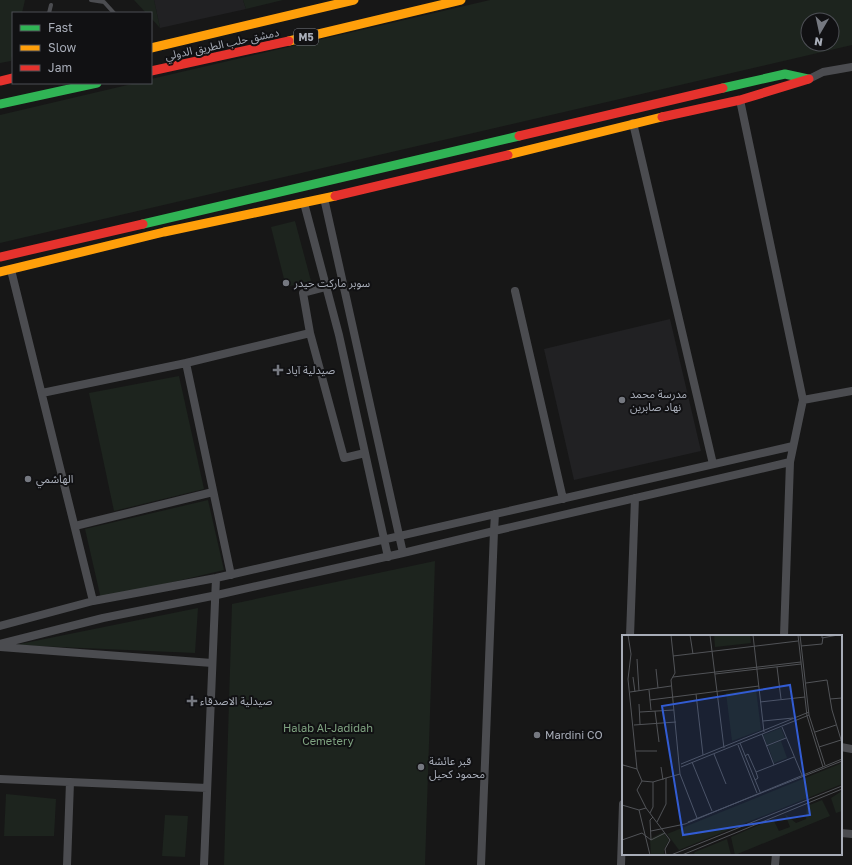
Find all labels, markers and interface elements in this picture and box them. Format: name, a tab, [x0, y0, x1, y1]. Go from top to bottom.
legend	[12, 12, 152, 84]
north arrow	[800, 12, 840, 52]
text: Fast	[48, 20, 73, 35]
street label: دمشق حلب الطريق الدولي	[164, 25, 281, 65]
road number: M5	[294, 29, 318, 45]
text: N	[813, 35, 824, 49]
text: Slow	[48, 40, 76, 55]
text: Jam	[48, 60, 72, 75]
place label: سوبر ماركت حيدر	[293, 276, 371, 290]
marker: سوبر ماركت حيدر	[281, 278, 291, 288]
place label: صيدلية آياد	[286, 363, 335, 377]
marker: صيدلية آياد	[273, 365, 283, 375]
place label: مدرسة محمد نهاد صابرين	[630, 387, 687, 414]
marker: مدرسة محمد نهاد صابرين	[617, 395, 627, 405]
place label: الهاشمي	[36, 472, 73, 489]
marker: الهاشمي	[23, 474, 33, 484]
inset map	[622, 635, 842, 855]
place label: صيدلية الاصدقاء	[200, 694, 272, 708]
marker: صيدلية الاصدقاء	[187, 696, 197, 706]
park label: Halab Al-Jadidah Cemetery	[283, 721, 373, 747]
place label: Mardini CO	[545, 728, 603, 741]
marker: Mardini CO	[532, 730, 542, 740]
place label: قبر عائشة محمود كحيل	[429, 754, 485, 781]
marker: قبر عائشة محمود كحيل	[416, 762, 426, 772]

